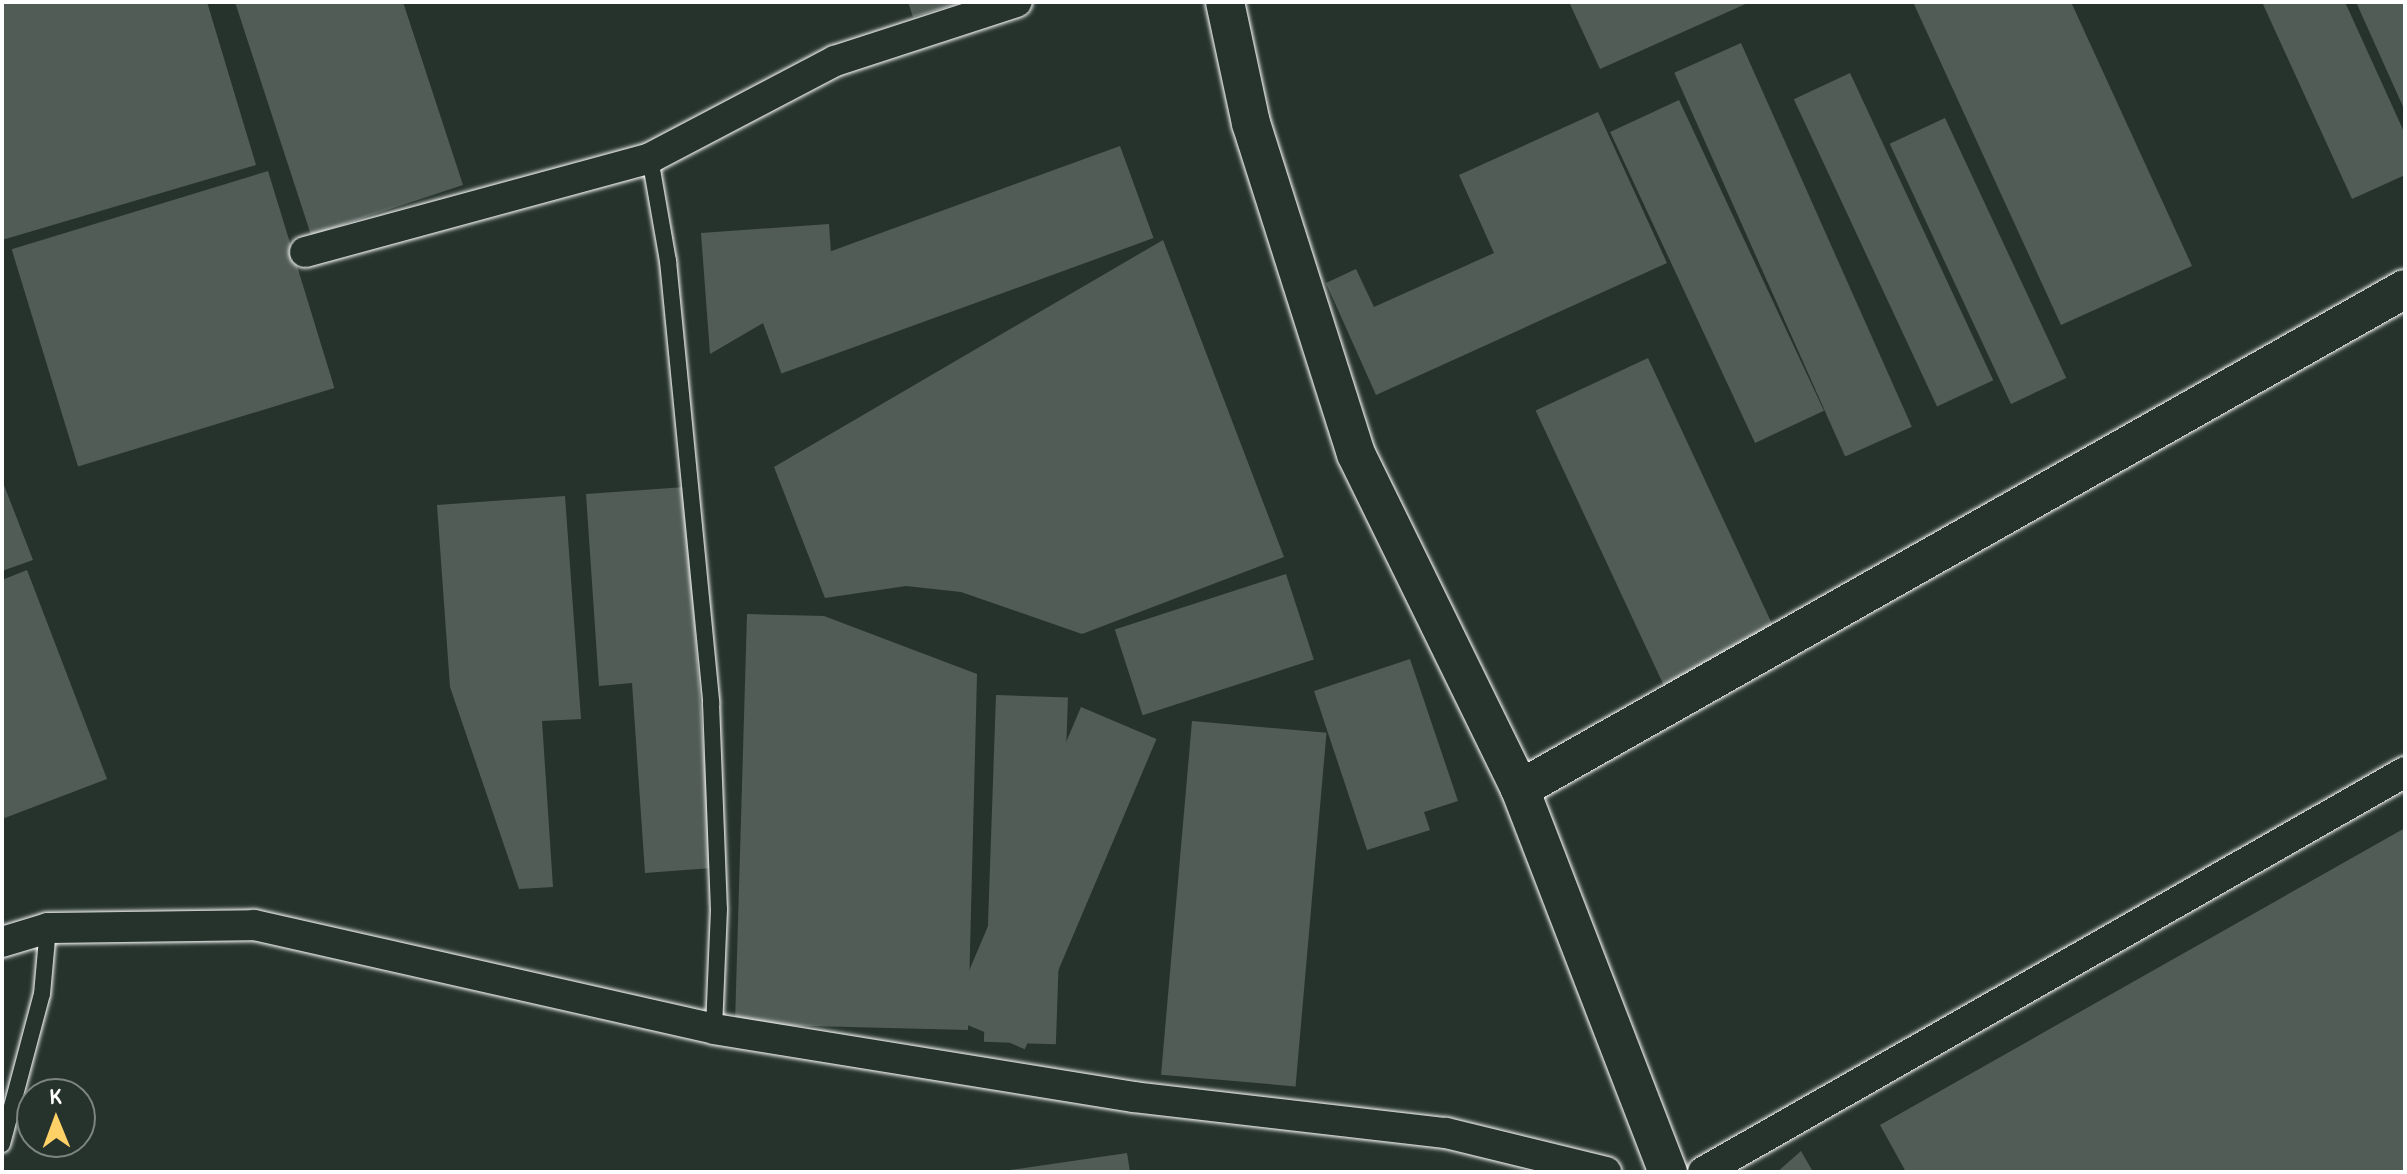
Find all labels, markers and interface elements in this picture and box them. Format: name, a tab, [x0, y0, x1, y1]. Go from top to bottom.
north arrow	[16, 1078, 96, 1158]
text: K	[50, 1081, 62, 1111]

